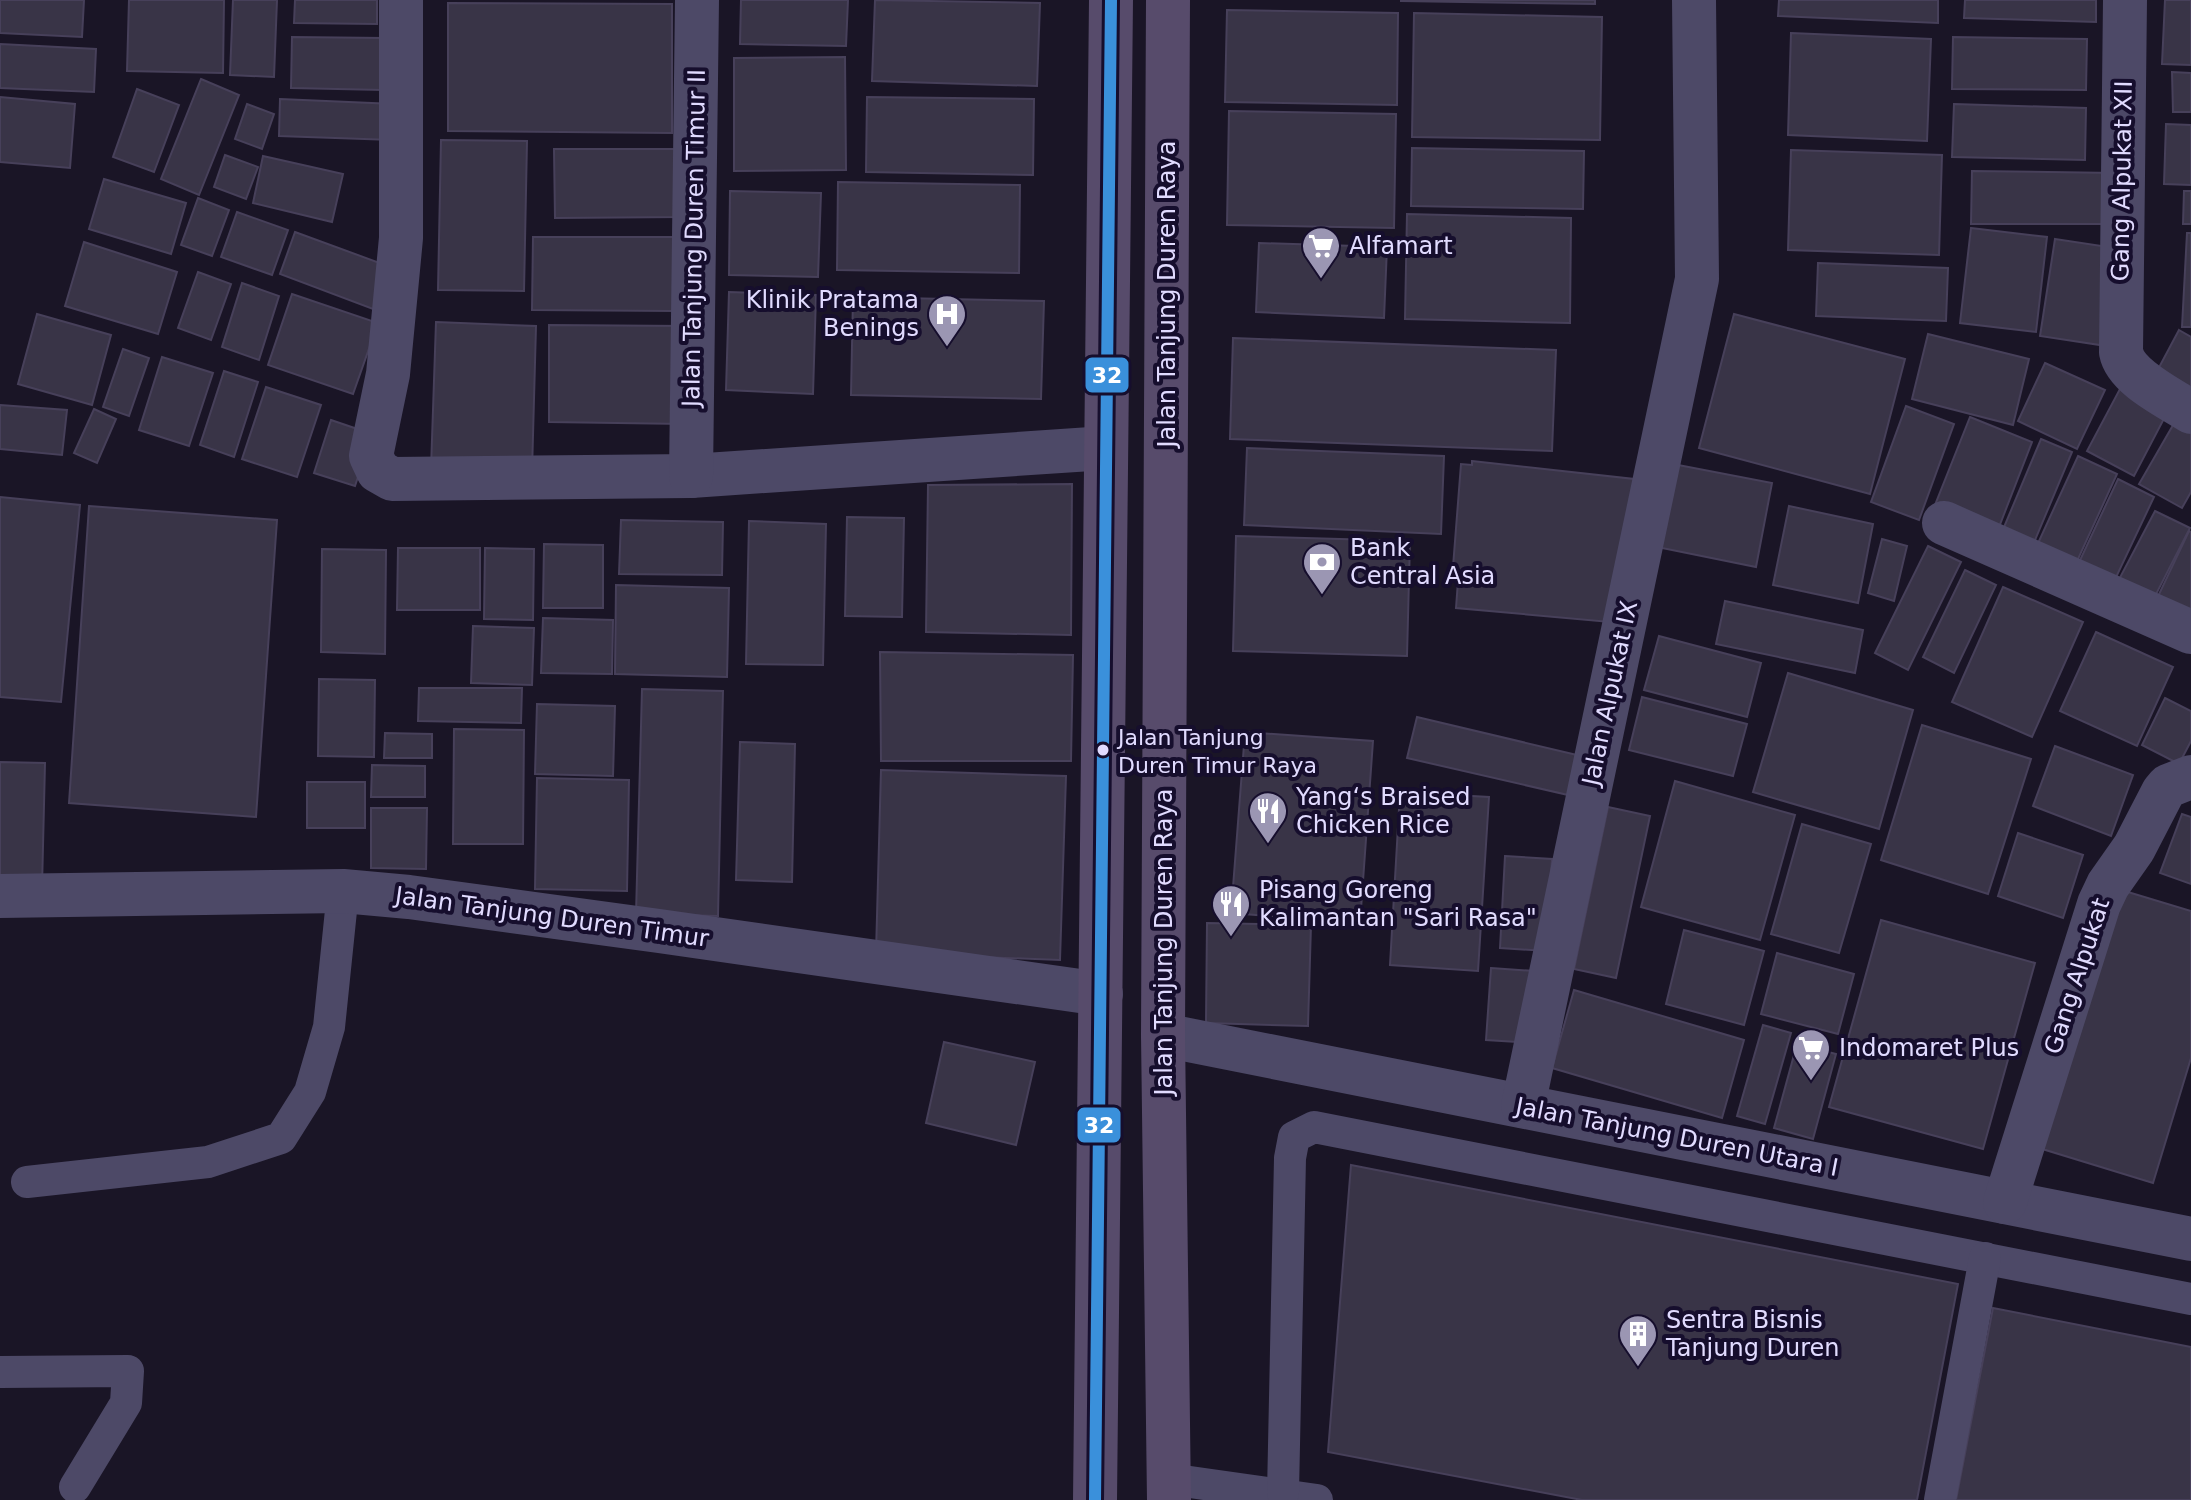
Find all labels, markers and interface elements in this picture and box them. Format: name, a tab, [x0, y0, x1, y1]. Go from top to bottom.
street label: Jalan Tanjung Duren Timur II	[677, 69, 711, 409]
street label: Gang Alpukat XII	[2106, 80, 2138, 282]
street label: Jalan Tanjung Duren Raya	[1153, 141, 1181, 449]
supermarket icon: Alfamart	[1300, 225, 1342, 280]
place label: Alfamart	[1349, 232, 1453, 260]
place label: Klinik Pratama Benings	[746, 286, 919, 342]
hospital icon: Klinik Pratama Benings	[926, 293, 968, 348]
line badge: 32	[1084, 356, 1130, 394]
text: 32	[1092, 363, 1122, 388]
place label: Bank Central Asia	[1350, 534, 1495, 590]
bank icon: Bank Central Asia	[1301, 541, 1343, 596]
street label: Jalan Alpukat IX	[1576, 598, 1643, 790]
place label: Jalan Tanjung Duren Timur Raya	[1116, 725, 1317, 778]
marker: Jalan Tanjung Duren Timur Raya	[1095, 742, 1111, 758]
place label: Yang‘s Braised Chicken Rice	[1295, 783, 1470, 839]
street label: Jalan Tanjung Duren Raya	[1150, 789, 1178, 1097]
restaurant icon: Yang‘s Braised Chicken Rice	[1247, 790, 1289, 845]
place label: Pisang Goreng Kalimantan "Sari Rasa"	[1259, 876, 1537, 932]
street label: Jalan Tanjung Duren Timur	[391, 881, 711, 953]
restaurant icon: Pisang Goreng Kalimantan "Sari Rasa"	[1210, 883, 1252, 938]
street label: Gang Alpukat	[2039, 894, 2115, 1058]
supermarket icon: Indomaret Plus	[1790, 1027, 1832, 1082]
place label: Indomaret Plus	[1839, 1034, 2019, 1062]
street label: Jalan Tanjung Duren Utara I	[1511, 1092, 1841, 1182]
line badge: 32	[1076, 1106, 1122, 1144]
text: 32	[1084, 1113, 1114, 1138]
place label: Sentra Bisnis Tanjung Duren	[1665, 1306, 1840, 1362]
building icon: Sentra Bisnis Tanjung Duren	[1617, 1313, 1659, 1368]

